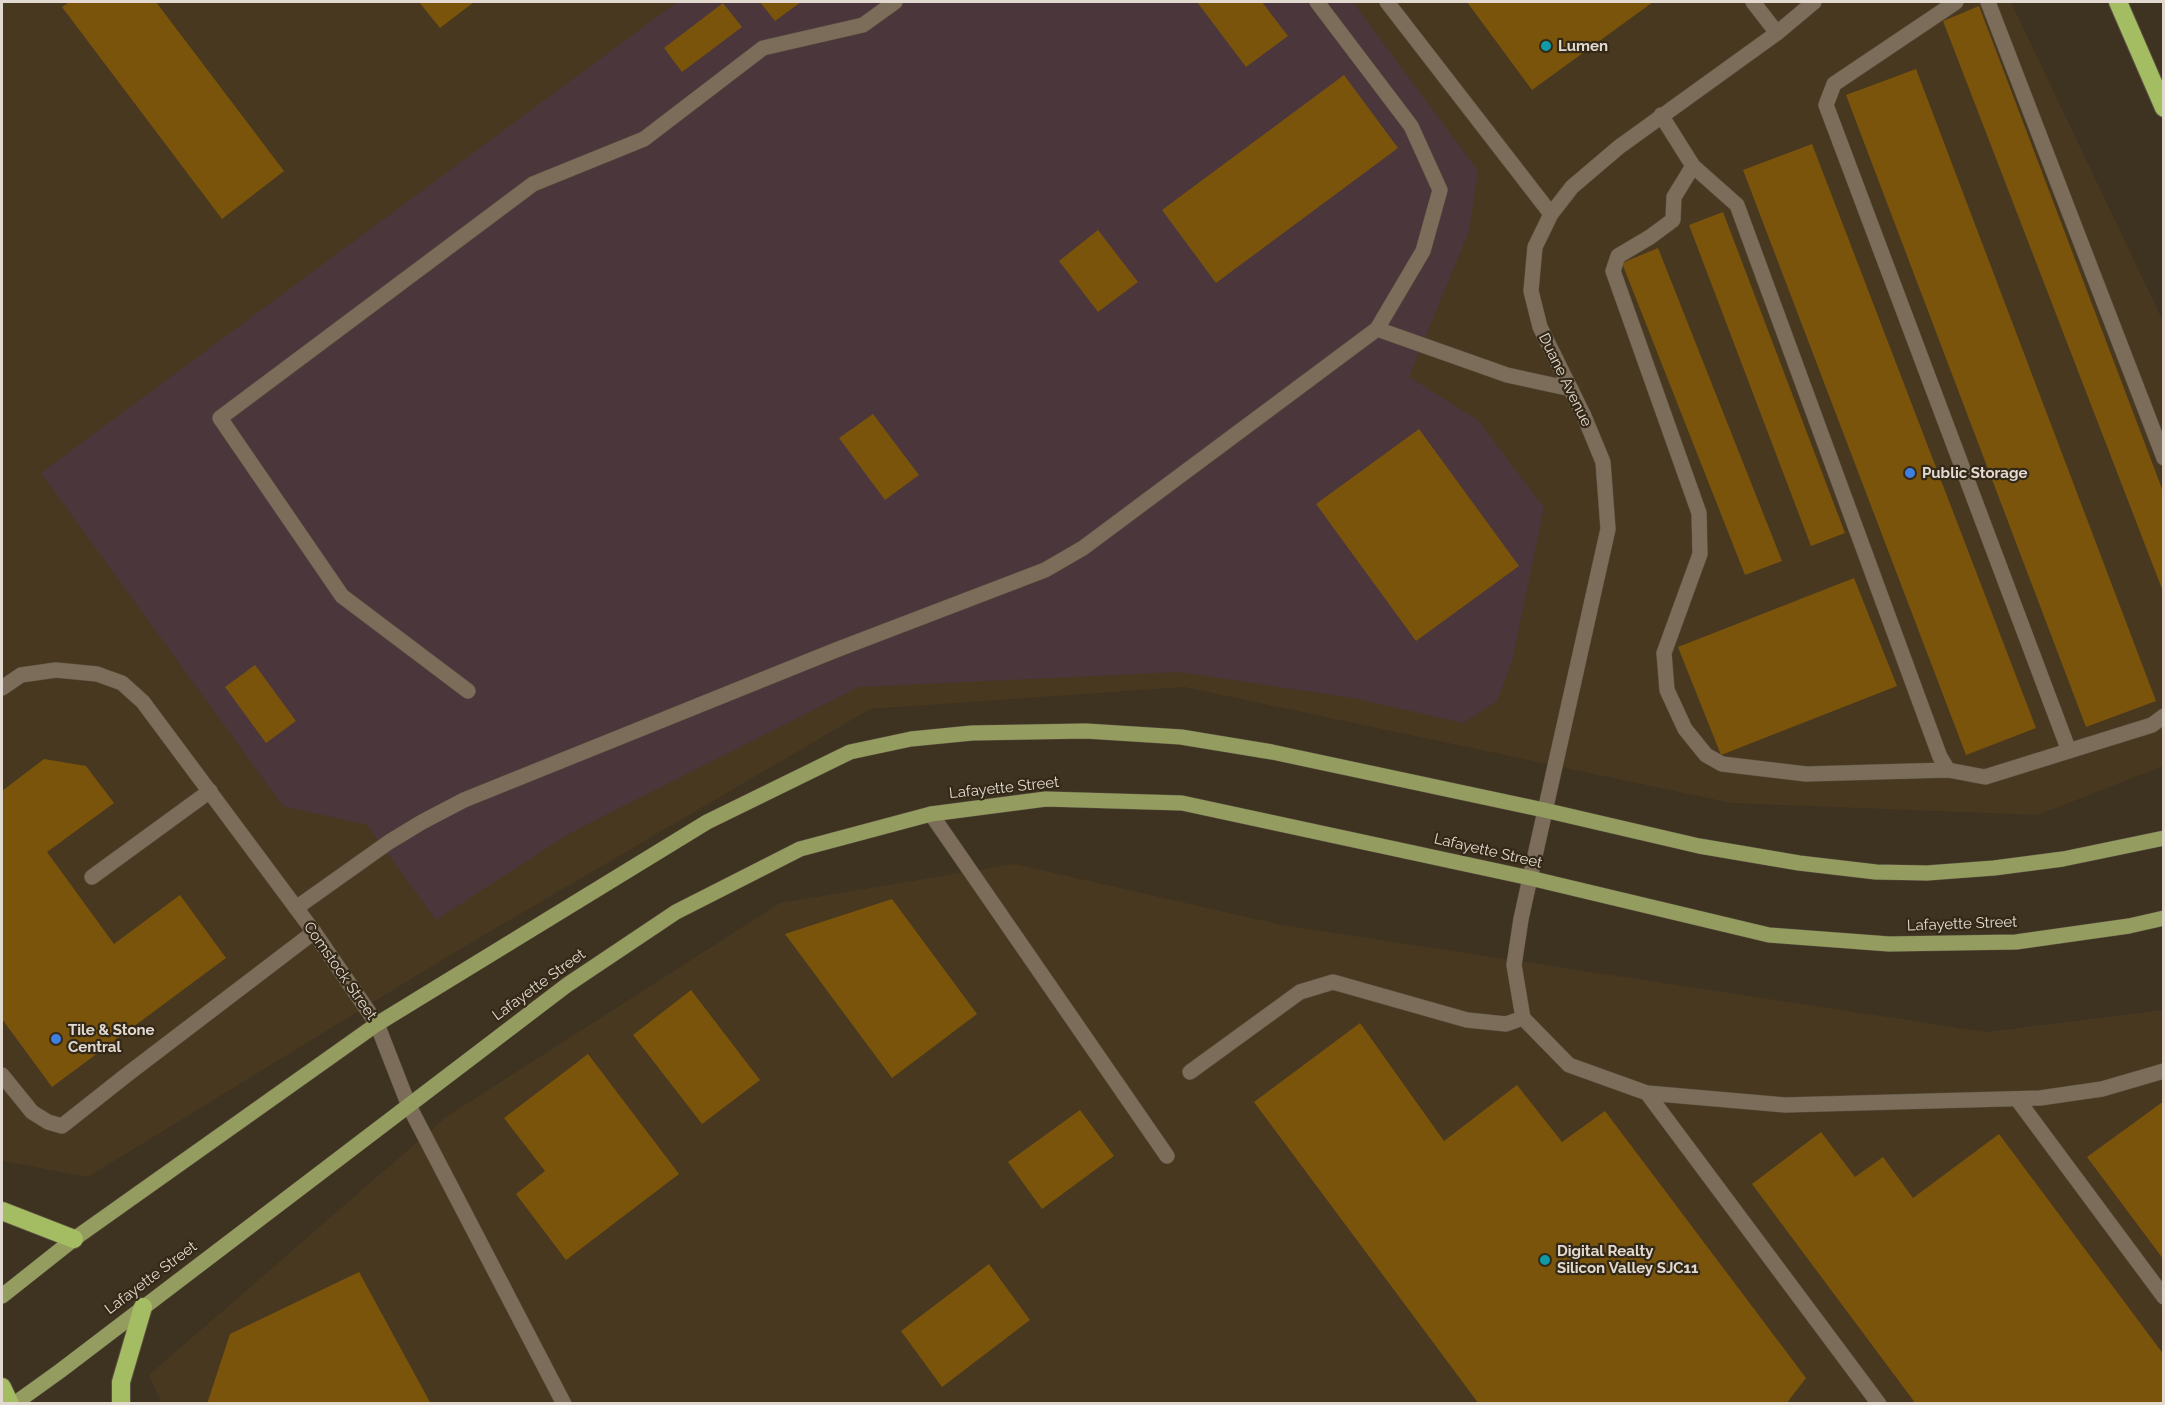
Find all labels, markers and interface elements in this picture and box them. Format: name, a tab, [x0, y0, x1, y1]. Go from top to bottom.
place label: Lumen	[1558, 37, 1608, 55]
marker: Lumen	[1539, 39, 1553, 53]
street label: Duane Avenue	[1535, 330, 1595, 430]
place label: Public Storage	[1922, 464, 2027, 482]
marker: Public Storage	[1903, 466, 1917, 480]
street label: Lafayette Street	[948, 773, 1060, 803]
street label: Lafayette Street	[1432, 830, 1544, 872]
street label: Lafayette Street	[1907, 913, 2017, 935]
street label: Comstock Street	[299, 918, 381, 1024]
street label: Lafayette Street	[489, 945, 589, 1025]
place label: Tile & Stone Central	[68, 1021, 155, 1056]
marker: Tile & Stone Central	[49, 1032, 63, 1046]
street label: Lafayette Street	[101, 1238, 201, 1318]
place label: Digital Realty Silicon Valley SJC11	[1557, 1242, 1698, 1277]
marker: Digital Realty Silicon Valley SJC11	[1538, 1253, 1552, 1267]

